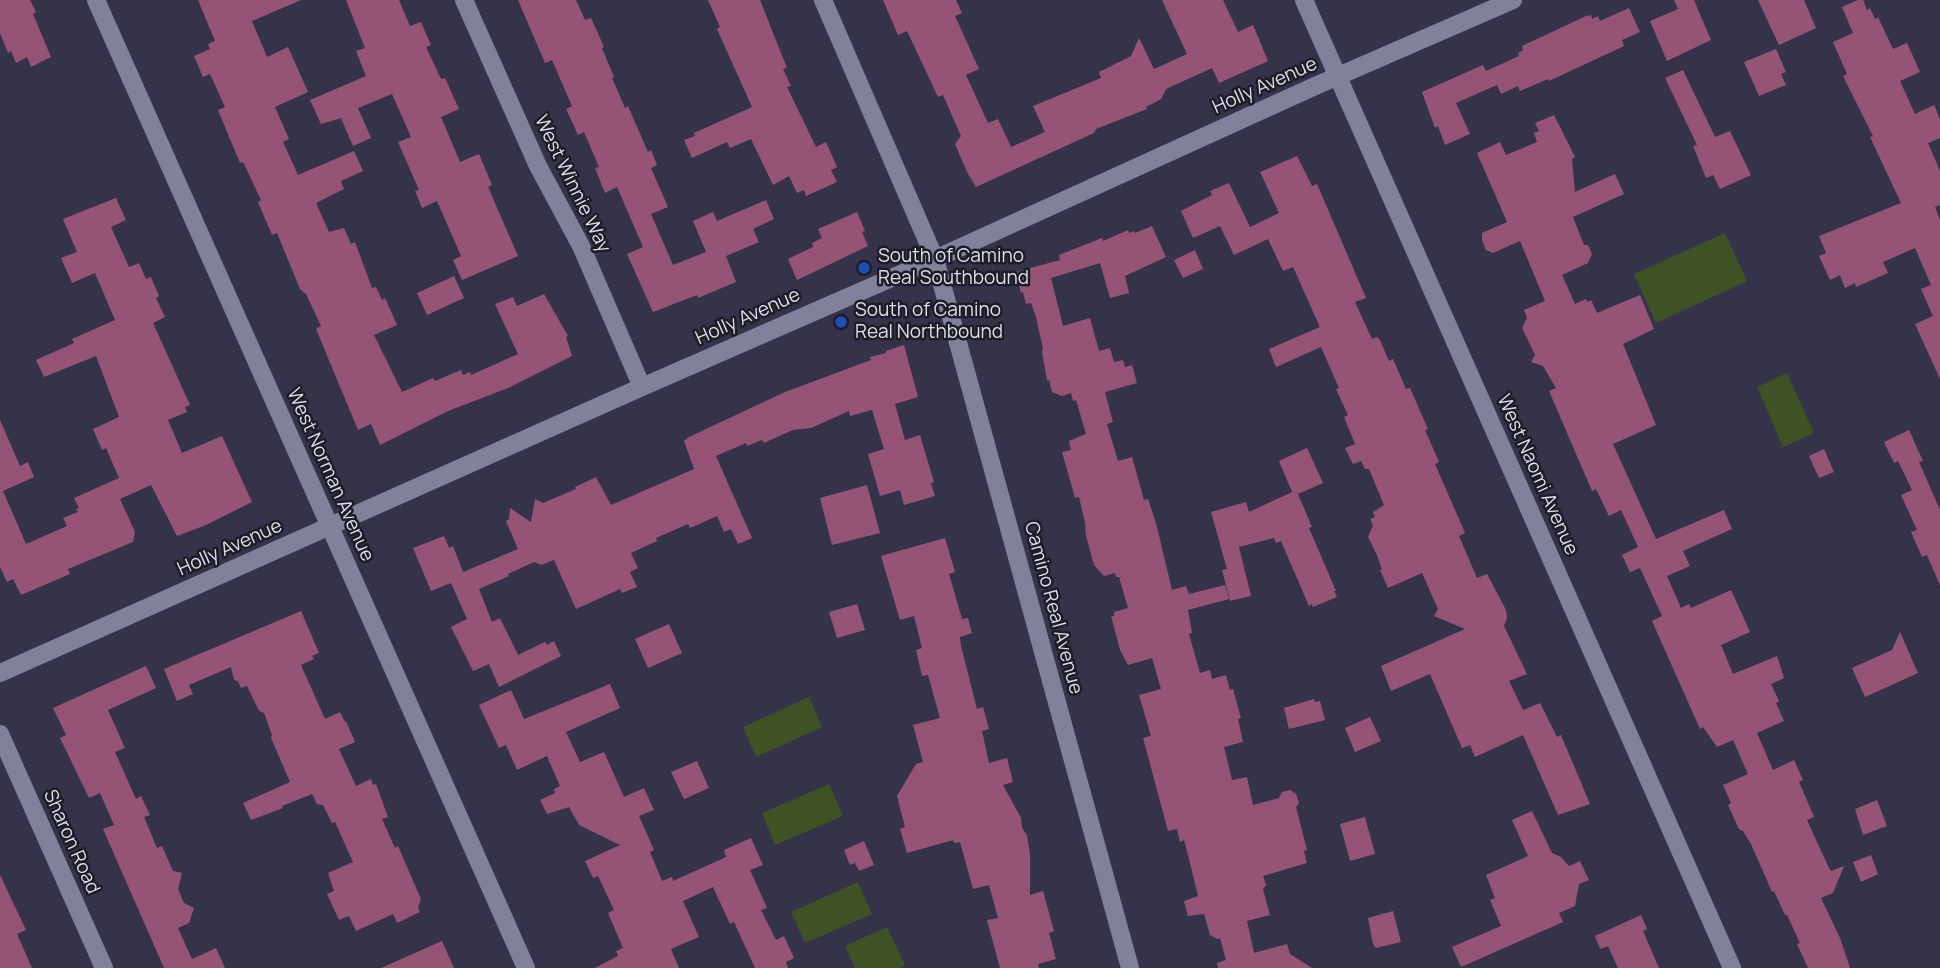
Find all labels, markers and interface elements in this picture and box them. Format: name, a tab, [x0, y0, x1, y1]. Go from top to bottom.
street label: Holly Avenue	[1209, 53, 1321, 119]
street label: West Winnie Way	[529, 112, 615, 256]
place label: South of Camino Real Southbound	[878, 246, 1029, 290]
marker: South of Camino Real Southbound	[856, 260, 872, 276]
street label: Holly Avenue	[692, 284, 804, 350]
place label: South of Camino Real Northbound	[855, 300, 1003, 344]
marker: South of Camino Real Northbound	[833, 314, 849, 330]
street label: West Norman Avenue	[282, 385, 378, 565]
street label: West Naomi Avenue	[1491, 391, 1583, 559]
street label: Holly Avenue	[174, 515, 286, 581]
street label: Camino Real Avenue	[1019, 519, 1087, 697]
street label: Sharon Road	[38, 786, 104, 898]

